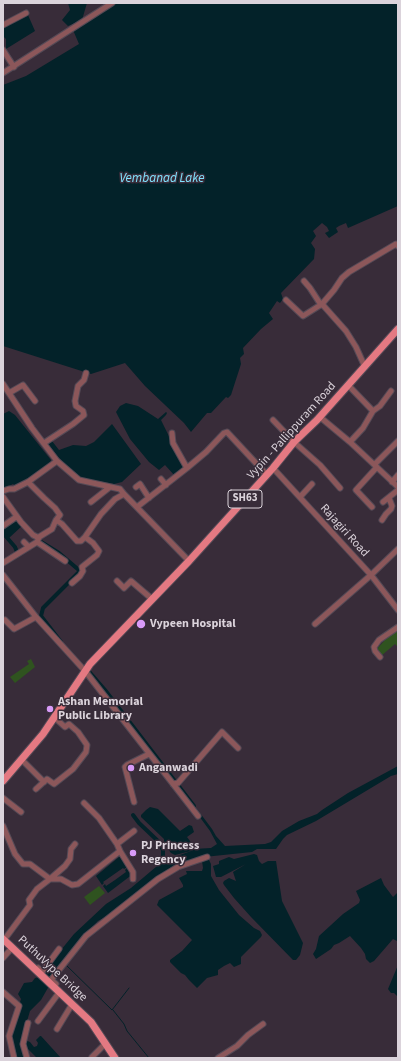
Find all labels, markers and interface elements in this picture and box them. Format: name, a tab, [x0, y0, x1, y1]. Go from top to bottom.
water label: Vembanad Lake	[119, 171, 205, 187]
street label: Vypin - Pallippuram Road	[245, 379, 339, 483]
road number: SH63	[228, 490, 262, 508]
street label: Rajagiri Road	[317, 502, 371, 560]
place label: Vypeen Hospital	[150, 617, 236, 631]
marker: Vypeen Hospital	[135, 618, 147, 630]
place label: Ashan Memorial Public Library	[58, 695, 143, 723]
marker: Ashan Memorial Public Library	[45, 704, 55, 714]
place label: Anganwadi	[139, 761, 198, 775]
marker: Anganwadi	[126, 763, 136, 773]
place label: PJ Princess Regency	[141, 839, 199, 867]
marker: PJ Princess Regency	[128, 848, 138, 858]
street label: PuthuVype Bridge	[14, 933, 90, 1005]

